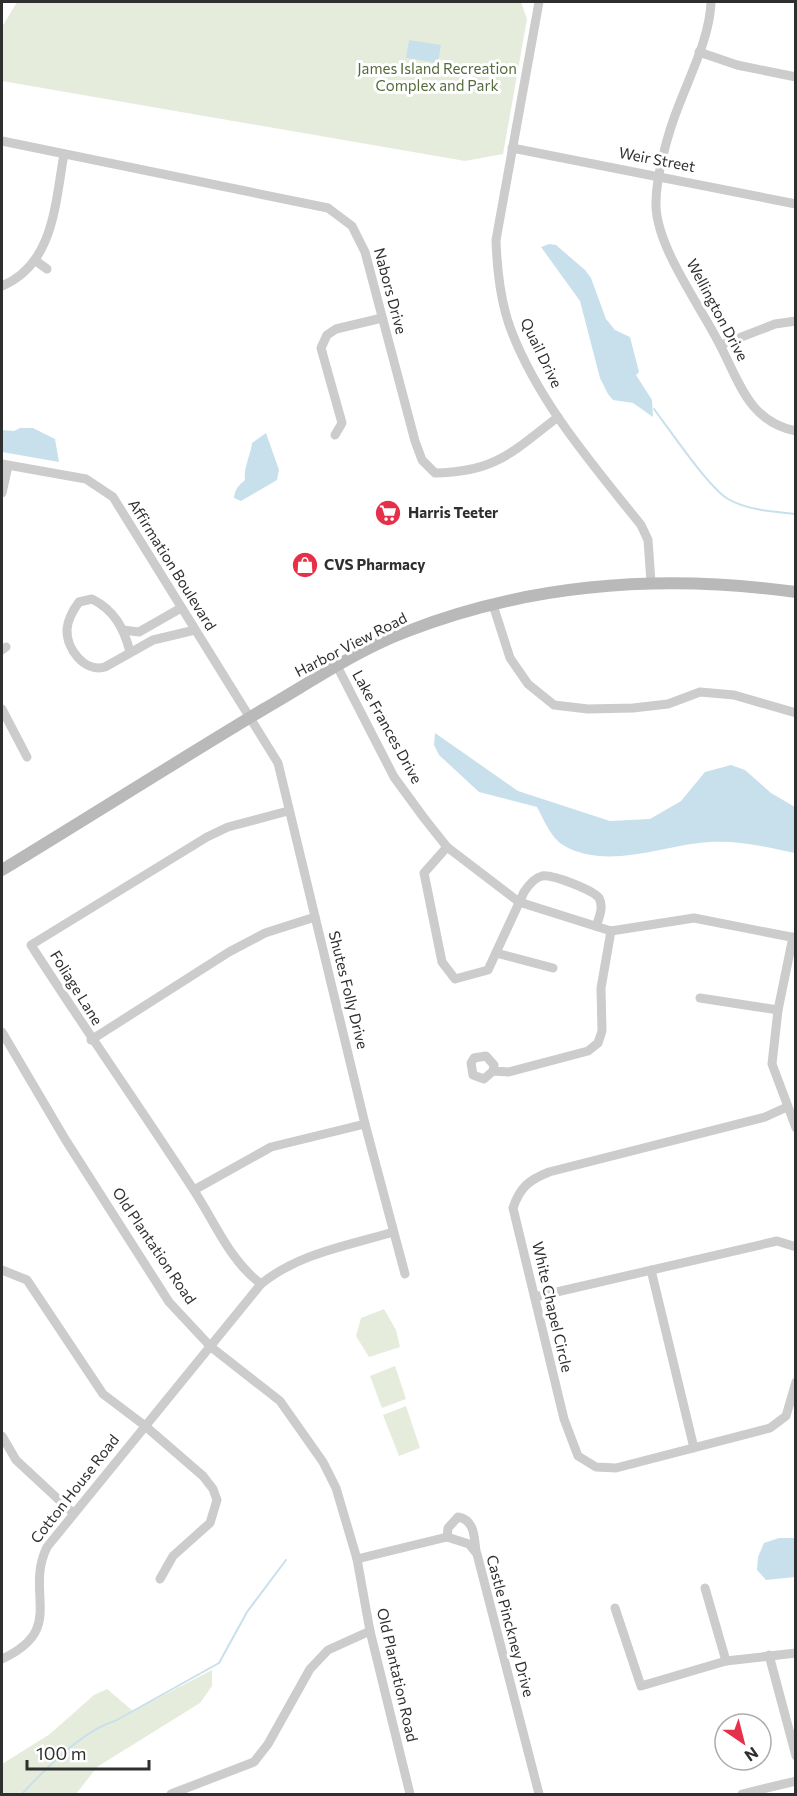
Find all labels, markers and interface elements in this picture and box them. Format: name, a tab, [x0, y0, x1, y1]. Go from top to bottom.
park label: James Island Recreation Complex and Park	[357, 59, 517, 94]
street label: Weir Street	[618, 143, 697, 175]
street label: Nabors Drive	[371, 246, 411, 336]
street label: Wellington Drive	[683, 255, 752, 364]
street label: Quail Drive	[517, 315, 567, 390]
street label: Affirmation Boulevard	[125, 496, 221, 633]
supermarket icon: Harris Teeter	[373, 498, 403, 528]
place label: Harris Teeter	[408, 503, 498, 521]
shop icon: CVS Pharmacy	[290, 550, 320, 580]
place label: CVS Pharmacy	[324, 555, 426, 573]
street label: Harbor View Road	[291, 608, 410, 680]
street label: Lake Frances Drive	[349, 667, 427, 786]
street label: Shutes Folly Drive	[326, 929, 372, 1051]
street label: Foliage Lane	[47, 947, 107, 1028]
street label: Old Plantation Road	[109, 1184, 201, 1307]
street label: White Chapel Circle	[529, 1240, 577, 1374]
street label: Cotton House Road	[26, 1430, 122, 1546]
street label: Castle Pinckney Drive	[483, 1553, 539, 1699]
street label: Old Plantation Road	[374, 1606, 422, 1743]
north arrow	[713, 1712, 773, 1772]
scale bar	[27, 1733, 148, 1771]
text: 100 m	[36, 1742, 86, 1764]
text: N	[742, 1743, 762, 1766]

